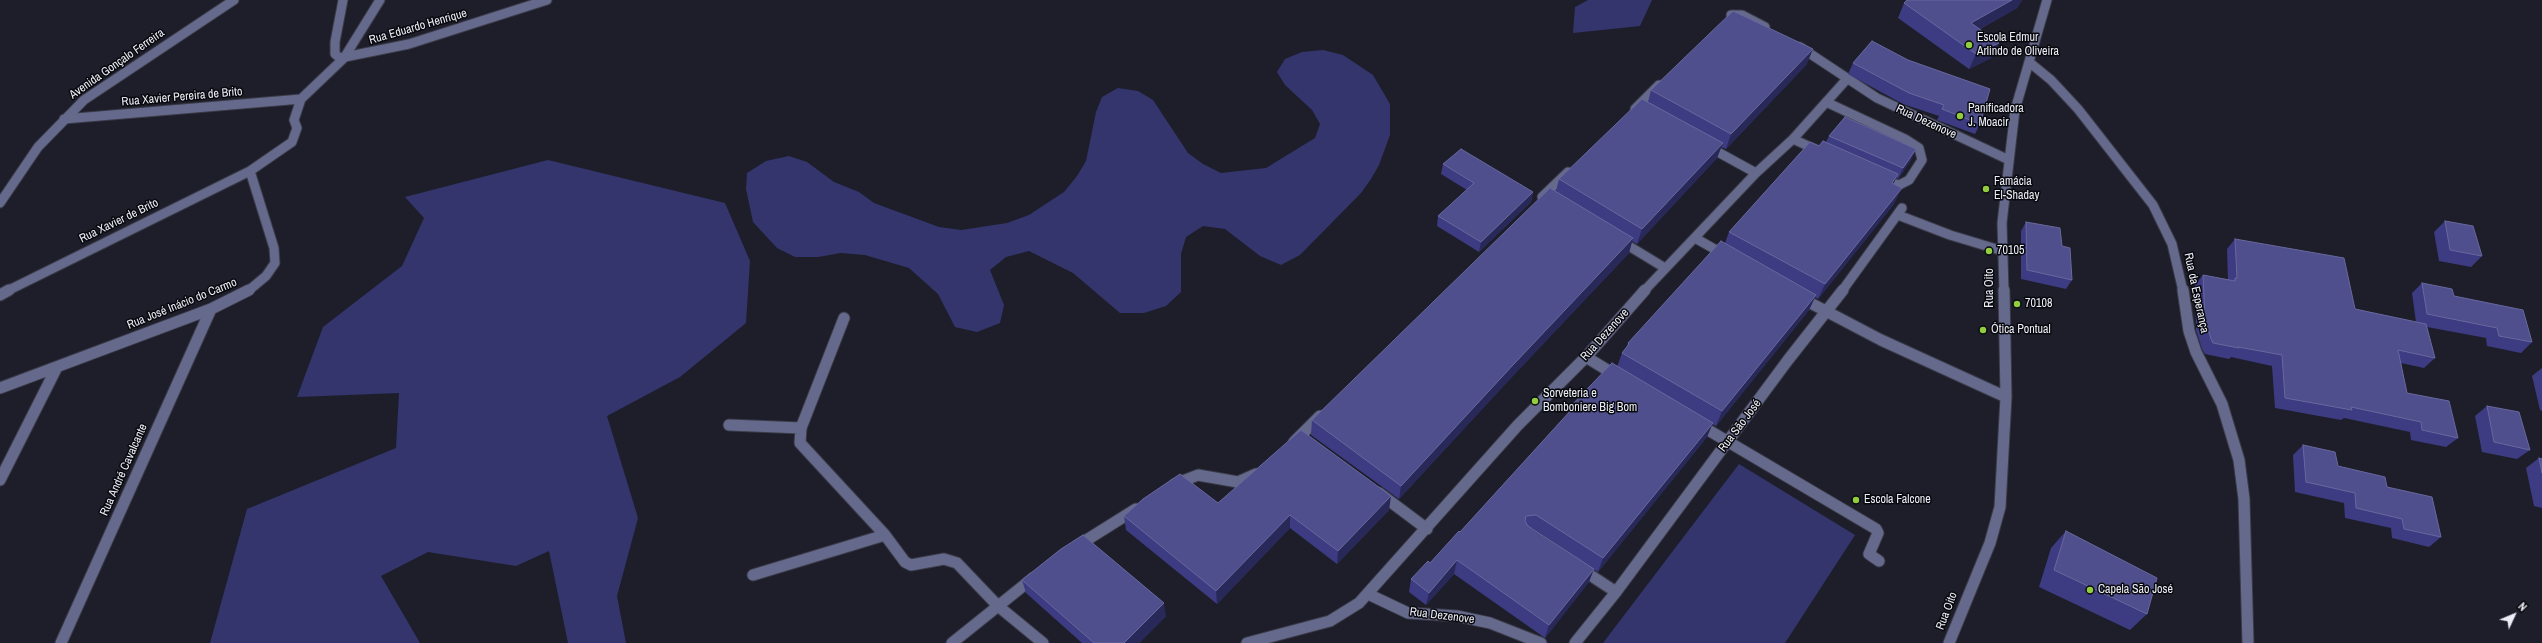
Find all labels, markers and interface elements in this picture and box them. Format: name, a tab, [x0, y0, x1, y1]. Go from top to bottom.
street label: Rua Eduardo Henrique	[367, 6, 469, 48]
street label: Avenida Gonçalo Ferreira	[67, 26, 167, 102]
place label: Escola Edmur Arlindo de Oliveira	[1977, 31, 2059, 59]
marker: Escola Edmur Arlindo de Oliveira	[1964, 40, 1974, 50]
street label: Rua Xavier Pereira de Brito	[121, 85, 243, 109]
street label: Rua Dezenove	[1893, 102, 1959, 142]
place label: Panificadora J. Moacir	[1968, 102, 2024, 130]
marker: Panificadora J. Moacir	[1955, 111, 1965, 121]
place label: Famácia El-Shaday	[1994, 175, 2039, 203]
marker: Famácia El-Shaday	[1981, 184, 1991, 194]
street label: Rua Xavier de Brito	[77, 196, 161, 246]
place label: 70105	[1997, 244, 2024, 258]
marker: 70105	[1984, 246, 1994, 256]
street label: Rua da Esperança	[2180, 252, 2212, 334]
street label: Rua Oito	[1983, 268, 1997, 308]
street label: Rua José Inácio do Carmo	[125, 275, 239, 333]
place label: 70108	[2025, 297, 2052, 311]
marker: 70108	[2012, 299, 2022, 309]
street label: Rua Dezenove	[1578, 306, 1632, 364]
place label: Ótica Pontual	[1991, 323, 2051, 337]
marker: Ótica Pontual	[1978, 325, 1988, 335]
place label: Sorveteria e Bomboniere Big Bom	[1543, 387, 1637, 415]
marker: Sorveteria e Bomboniere Big Bom	[1530, 396, 1540, 406]
street label: Rua São José	[1716, 397, 1764, 455]
street label: Rua André Cavalcante	[97, 422, 151, 518]
place label: Escola Falcone	[1864, 493, 1931, 507]
marker: Escola Falcone	[1851, 495, 1861, 505]
place label: Capela São José	[2098, 583, 2173, 597]
marker: Capela São José	[2085, 585, 2095, 595]
street label: Rua Oito	[1933, 590, 1961, 632]
north arrow	[2494, 595, 2534, 635]
text: N	[2515, 599, 2530, 614]
street label: Rua Dezenove	[1409, 605, 1475, 627]

